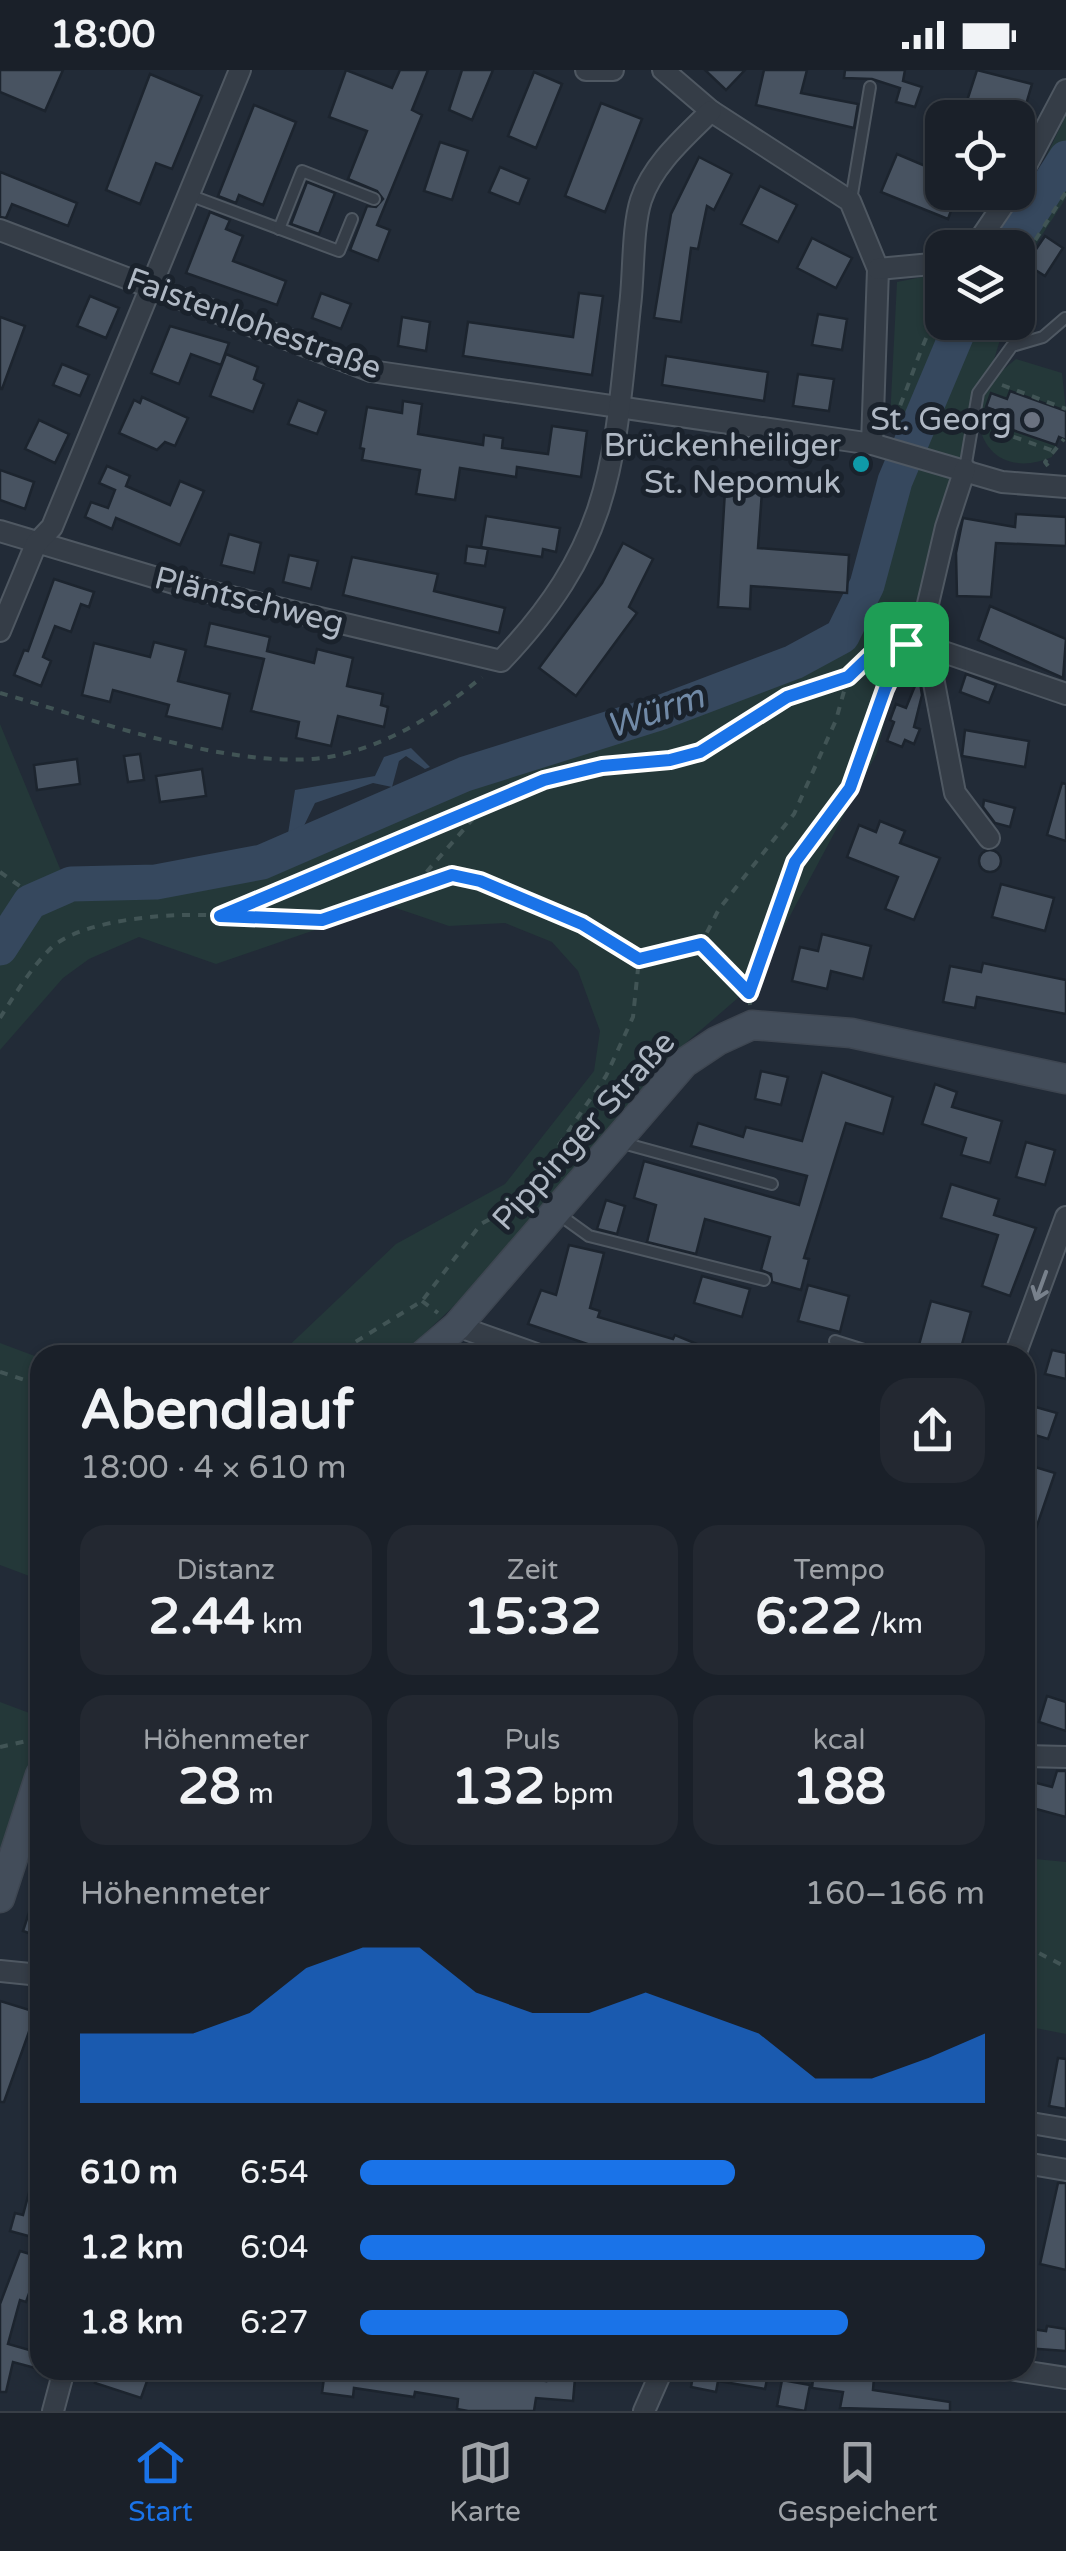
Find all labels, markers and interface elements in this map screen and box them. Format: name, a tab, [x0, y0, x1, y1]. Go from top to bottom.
text: 18:00	[50, 12, 155, 58]
map controls	[925, 100, 1035, 340]
button: locate	[925, 100, 1035, 210]
button: layers	[925, 230, 1035, 340]
street label: Faistenlohestraße	[122, 260, 386, 388]
place label: St. Georg	[870, 401, 1012, 439]
marker: St. Georg	[1021, 409, 1043, 431]
place label: Brückenheiliger St. Nepomuk	[603, 427, 842, 502]
marker: Brückenheiliger St. Nepomuk	[850, 453, 872, 475]
street label: Pläntschweg	[150, 559, 348, 643]
pin	[864, 602, 949, 687]
icon: arrive	[879, 617, 934, 672]
water label: Würm	[600, 675, 710, 748]
street label: Pippinger Straße	[485, 1024, 683, 1238]
one-way arrow	[1031, 1269, 1049, 1300]
text: Abendlauf	[80, 1378, 354, 1444]
button: share	[880, 1378, 985, 1483]
text: 18:00 · 4 × 610 m	[80, 1449, 346, 1487]
text: Distanz	[177, 1553, 275, 1587]
text: Zeit	[507, 1553, 558, 1587]
text: Tempo	[793, 1553, 885, 1587]
text: 2.44	[149, 1587, 255, 1647]
text: 15:32	[463, 1587, 602, 1647]
text: 6:22	[755, 1587, 862, 1647]
text: km	[255, 1607, 303, 1641]
text: /km	[862, 1607, 923, 1641]
text: Höhenmeter	[143, 1723, 309, 1757]
text: Puls	[504, 1723, 561, 1757]
text: kcal	[813, 1723, 865, 1757]
text: 28	[178, 1757, 241, 1817]
text: 132	[451, 1757, 545, 1817]
text: 188	[792, 1757, 886, 1817]
text: m	[241, 1777, 274, 1811]
text: bpm	[545, 1777, 614, 1811]
text: Höhenmeter	[80, 1875, 270, 1913]
text: 160–166 m	[805, 1875, 985, 1913]
text: 610 m	[80, 2154, 178, 2192]
text: 6:54	[240, 2154, 309, 2192]
text: 1.2 km	[80, 2229, 184, 2267]
text: 6:04	[240, 2229, 309, 2267]
text: 1.8 km	[80, 2304, 184, 2342]
text: 6:27	[240, 2304, 309, 2342]
tab: Start	[128, 2435, 193, 2529]
tab: Karte	[449, 2435, 521, 2529]
tab: Gespeichert	[777, 2435, 938, 2529]

